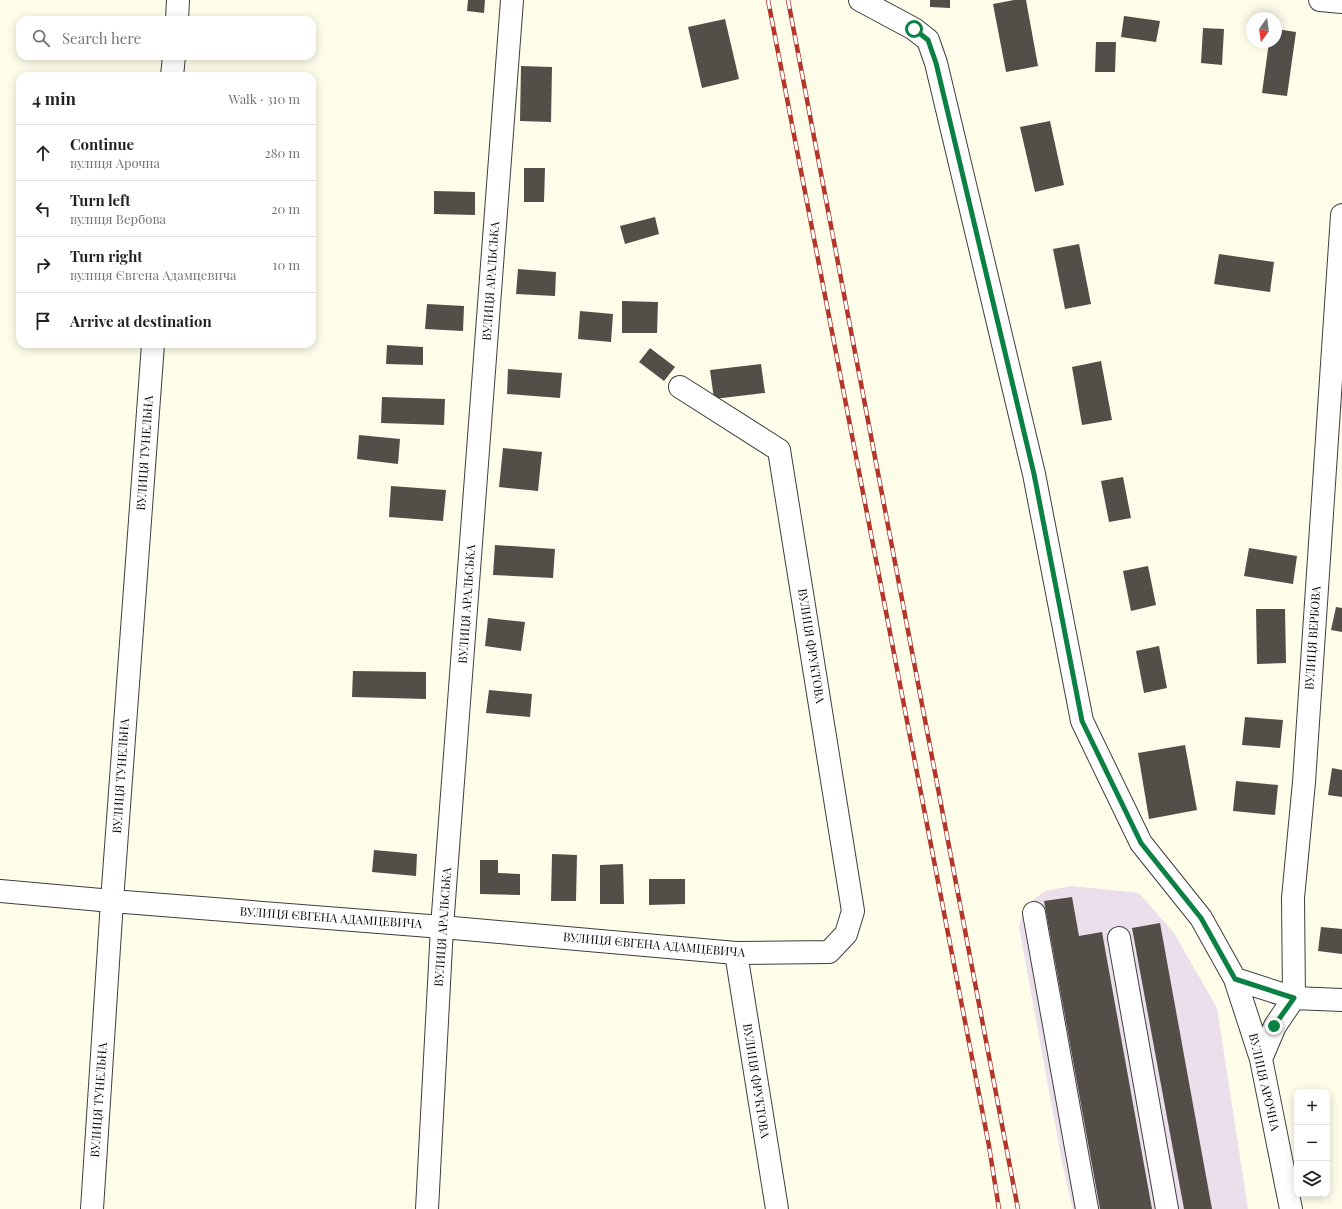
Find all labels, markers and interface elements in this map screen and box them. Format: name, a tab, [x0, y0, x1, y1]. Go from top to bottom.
north arrow	[1246, 12, 1282, 48]
search box	[16, 16, 316, 60]
route start	[905, 20, 923, 38]
icon: search	[30, 27, 52, 49]
text: Search here	[62, 28, 141, 48]
text: 4 min	[32, 87, 76, 109]
text: Walk · 310 m	[229, 90, 300, 107]
text: Continue	[70, 134, 134, 154]
icon: ahead	[32, 142, 54, 164]
text: 280 m	[264, 144, 300, 161]
text: вулиця Арочна	[70, 154, 160, 171]
text: Turn left	[70, 190, 131, 210]
icon: left	[32, 198, 54, 220]
text: 20 m	[271, 200, 300, 217]
text: вулиця Вербова	[70, 210, 166, 227]
street label: ВУЛИЦЯ АРАЛЬСЬКА	[478, 220, 502, 341]
text: Turn right	[70, 246, 143, 266]
icon: right	[32, 254, 54, 276]
text: 10 m	[273, 256, 300, 273]
text: вулиця Євгена Адамцевича	[70, 266, 237, 283]
icon: arrive	[32, 310, 54, 332]
text: Arrive at destination	[70, 311, 212, 331]
street label: ВУЛИЦЯ ТУНЕЛЬНА	[132, 394, 156, 511]
street label: ВУЛИЦЯ АРАЛЬСЬКА	[454, 543, 478, 664]
street label: ВУЛИЦЯ ВЕРБОВА	[1300, 585, 1324, 691]
street label: ВУЛИЦЯ ФРУКТОВА	[795, 587, 829, 705]
street label: ВУЛИЦЯ ТУНЕЛЬНА	[108, 717, 132, 834]
street label: ВУЛИЦЯ АРАЛЬСЬКА	[430, 866, 454, 987]
street label: ВУЛИЦЯ ЄВГЕНА АДАМЦЕВИЧА	[239, 903, 423, 931]
street label: ВУЛИЦЯ ЄВГЕНА АДАМЦЕВИЧА	[562, 928, 746, 960]
route end	[1265, 1017, 1283, 1035]
street label: ВУЛИЦЯ ФРУКТОВА	[740, 1022, 774, 1140]
street label: ВУЛИЦЯ АРОЧНА	[1246, 1031, 1284, 1133]
street label: ВУЛИЦЯ ТУНЕЛЬНА	[86, 1041, 110, 1158]
map controls	[1294, 1089, 1330, 1197]
button: +	[1294, 1089, 1330, 1125]
button: −	[1294, 1125, 1330, 1161]
button: layers	[1294, 1161, 1330, 1197]

